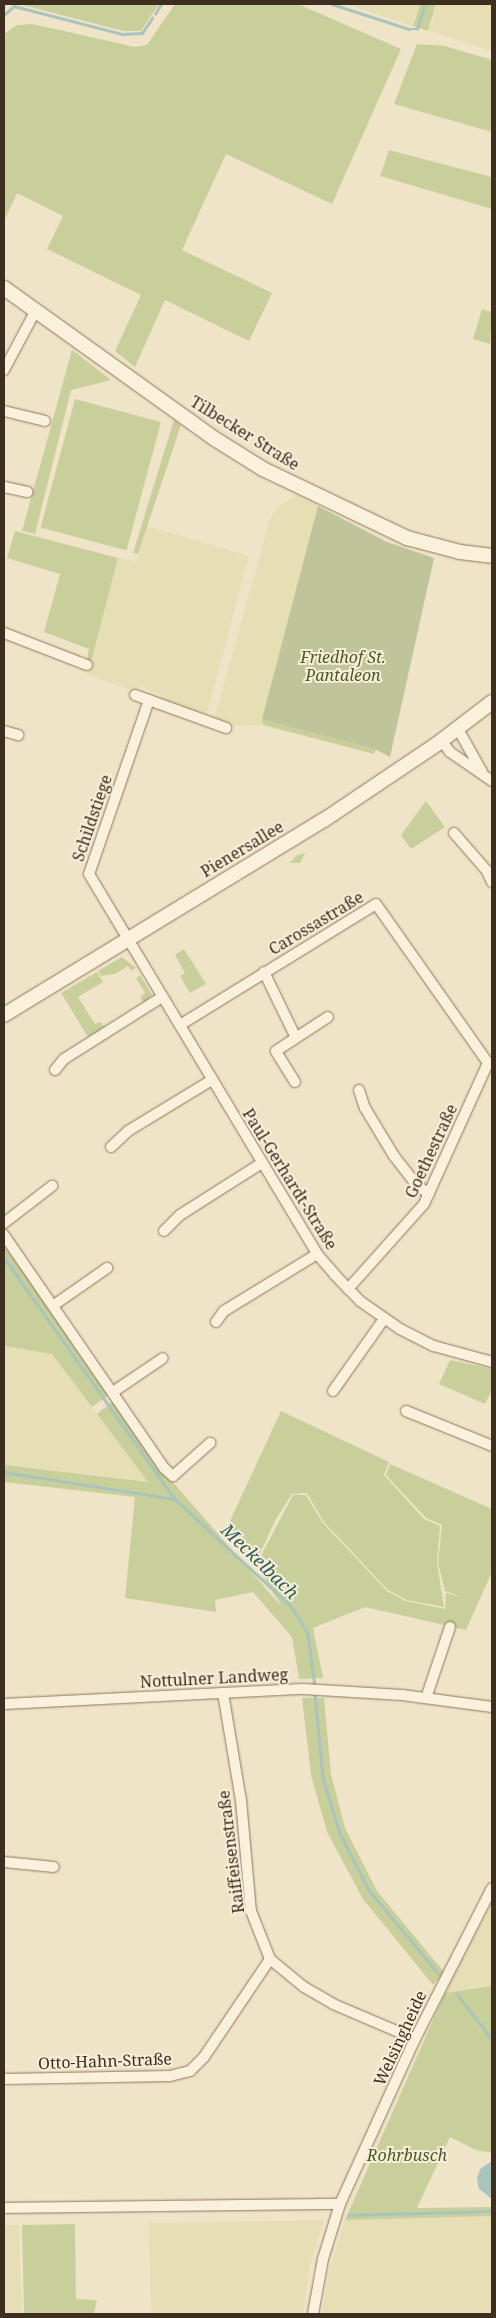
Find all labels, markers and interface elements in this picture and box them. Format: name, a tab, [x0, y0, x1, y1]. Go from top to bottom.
street label: Tilbecker Straße	[187, 392, 303, 474]
park label: Friedhof St. Pantaleon	[300, 647, 386, 685]
street label: Schildstiege	[68, 772, 116, 864]
street label: Pienersallee	[197, 817, 287, 881]
street label: Carossastraße	[265, 887, 367, 959]
street label: Goethestraße	[401, 1101, 461, 1201]
street label: Paul-Gerhardt-Straße	[239, 1105, 341, 1253]
water label: Meckelbach	[217, 1519, 303, 1603]
street label: Nottulner Landweg	[139, 1665, 289, 1691]
street label: Raiffeisenstraße	[214, 1789, 248, 1915]
street label: Welsingheide	[370, 1987, 430, 2089]
street label: Otto-Hahn-Straße	[38, 2049, 172, 2073]
park label: Rohrbusch	[367, 2145, 447, 2165]

